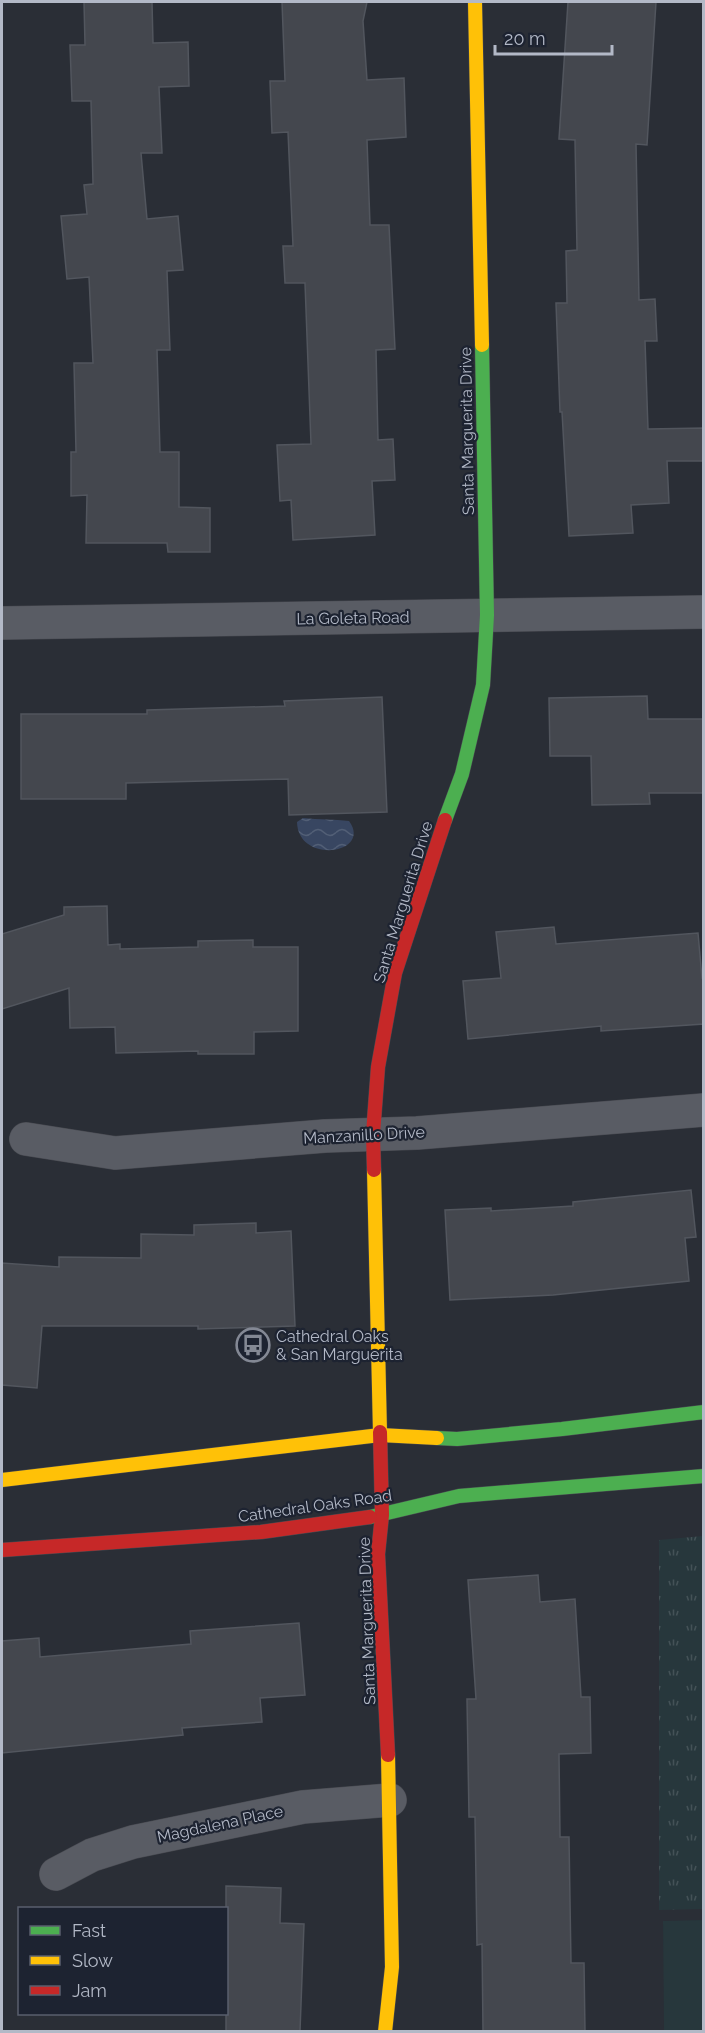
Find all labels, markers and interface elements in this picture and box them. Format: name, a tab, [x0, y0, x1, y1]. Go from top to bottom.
scale bar	[495, 18, 612, 56]
text: 20 m	[504, 28, 546, 49]
street label: Santa Marguerita Drive	[456, 347, 478, 515]
street label: La Goleta Road	[296, 608, 410, 628]
street label: Santa Marguerita Drive	[369, 819, 437, 985]
street label: Manzanillo Drive	[303, 1122, 425, 1148]
bus stop icon: Cathedral Oaks & San Marguerita	[235, 1327, 271, 1363]
place label: Cathedral Oaks & San Marguerita	[276, 1327, 403, 1364]
street label: Cathedral Oaks Road	[237, 1486, 393, 1526]
street label: Santa Marguerita Drive	[355, 1537, 379, 1705]
street label: Magdalena Place	[155, 1801, 285, 1847]
legend	[18, 1907, 228, 2015]
text: Fast	[72, 1920, 106, 1941]
text: Slow	[72, 1950, 113, 1971]
text: Jam	[72, 1980, 107, 2001]

